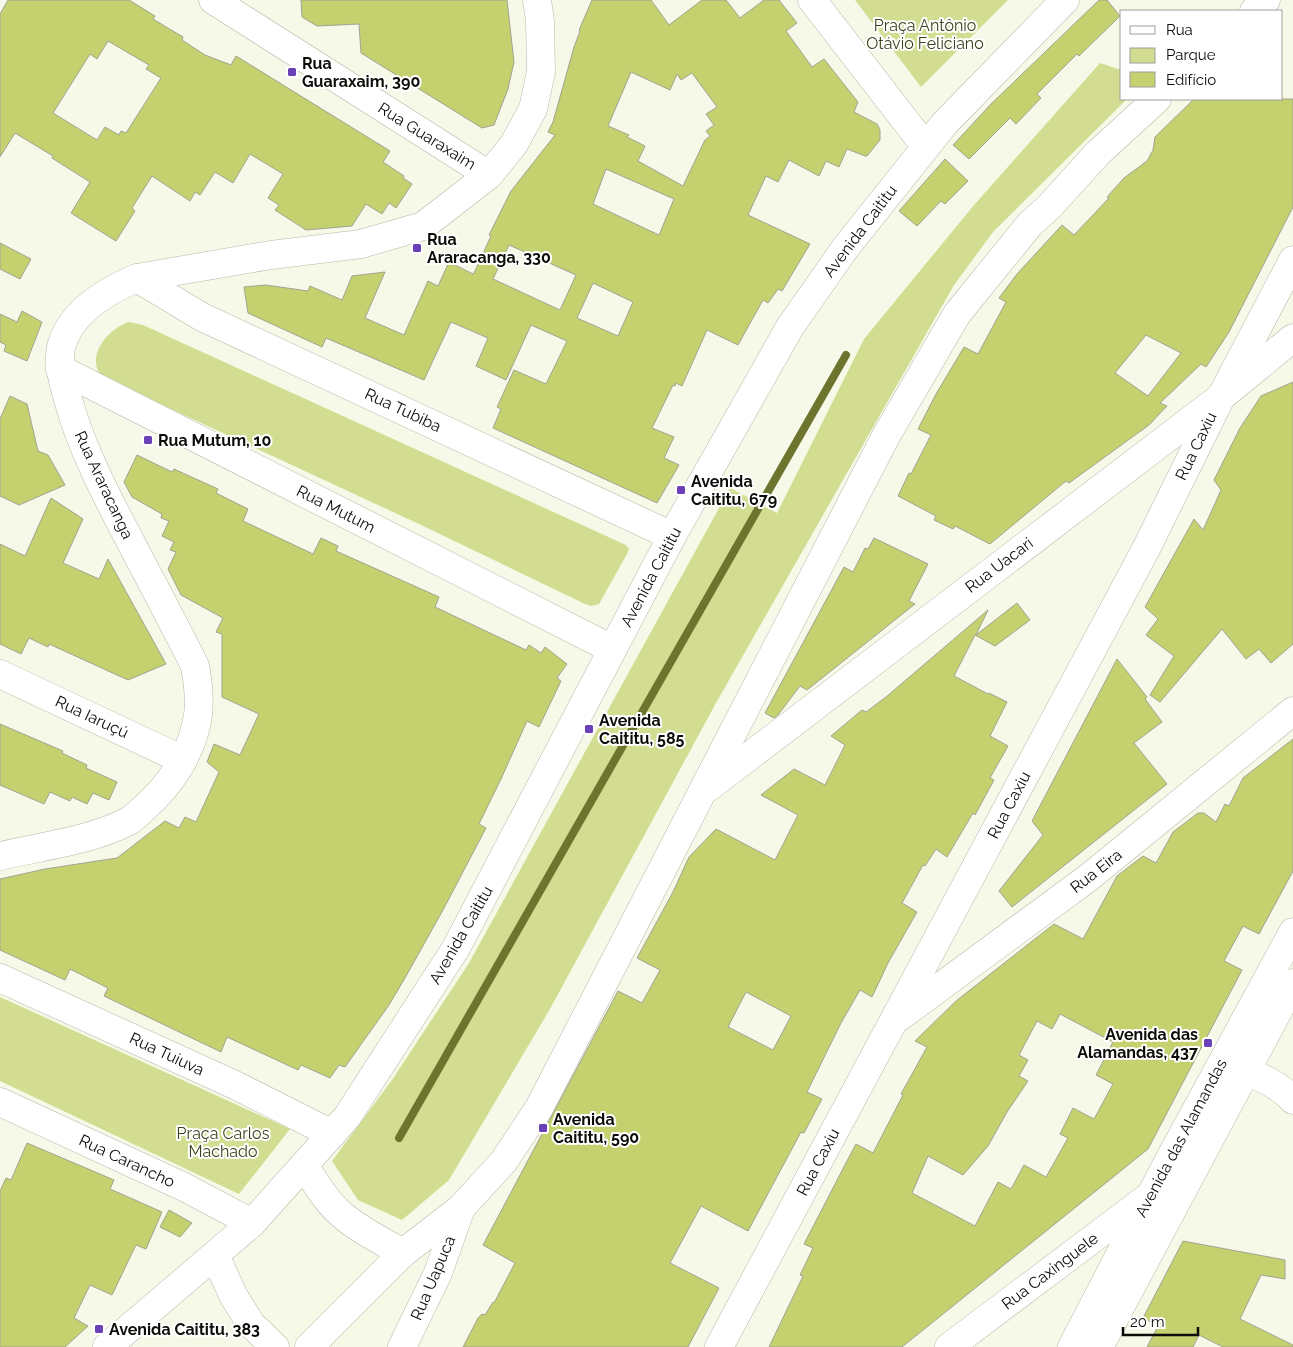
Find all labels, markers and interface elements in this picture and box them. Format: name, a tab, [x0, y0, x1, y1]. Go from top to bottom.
legend	[1120, 10, 1283, 100]
park label: Praça Antônio Otávio Feliciano	[866, 16, 984, 53]
text: Rua	[1166, 21, 1193, 39]
text: Parque	[1166, 46, 1216, 64]
place label: Rua Guaraxaim, 390	[302, 54, 420, 91]
marker: Rua Guaraxaim, 390	[286, 66, 298, 78]
text: Edifício	[1166, 71, 1216, 89]
street label: Rua Guaraxaim	[375, 98, 479, 174]
street label: Avenida Caititu	[819, 181, 901, 281]
place label: Rua Araracanga, 330	[427, 230, 551, 267]
marker: Rua Araracanga, 330	[411, 242, 423, 254]
street label: Rua Tubiba	[362, 384, 444, 436]
street label: Rua Caxiu	[1171, 409, 1221, 483]
street label: Rua Araracanga	[71, 428, 137, 542]
place label: Rua Mutum, 10	[158, 431, 272, 450]
marker: Rua Mutum, 10	[142, 434, 154, 446]
place label: Avenida Caititu, 679	[691, 472, 777, 509]
street label: Rua Mutum	[293, 481, 379, 537]
marker: Avenida Caititu, 679	[675, 484, 687, 496]
street label: Avenida Caititu	[617, 524, 685, 630]
street label: Rua Uacari	[961, 533, 1037, 597]
street label: Rua Iaruçú	[52, 692, 132, 742]
place label: Avenida Caititu, 585	[599, 711, 685, 748]
marker: Avenida Caititu, 585	[583, 723, 595, 735]
street label: Rua Caxiu	[983, 768, 1035, 842]
street label: Rua Eira	[1066, 845, 1126, 897]
street label: Avenida Caititu	[425, 882, 497, 988]
place label: Avenida das Alamandas, 437	[1077, 1025, 1198, 1062]
street label: Rua Tuiuva	[127, 1028, 207, 1080]
marker: Avenida das Alamandas, 437	[1202, 1037, 1214, 1049]
street label: Avenida das Alamandas	[1131, 1055, 1231, 1220]
place label: Avenida Caititu, 590	[553, 1110, 639, 1147]
marker: Avenida Caititu, 590	[537, 1122, 549, 1134]
park label: Praça Carlos Machado	[177, 1124, 270, 1161]
street label: Rua Caxiu	[792, 1125, 844, 1199]
street label: Rua Carancho	[76, 1130, 178, 1192]
street label: Rua Caxinguele	[998, 1229, 1102, 1313]
street label: Rua Uapuca	[407, 1233, 459, 1323]
scale bar	[1123, 1304, 1198, 1336]
text: 20 m	[1130, 1313, 1165, 1331]
place label: Avenida Caititu, 383	[109, 1320, 260, 1339]
marker: Avenida Caititu, 383	[93, 1323, 105, 1335]

